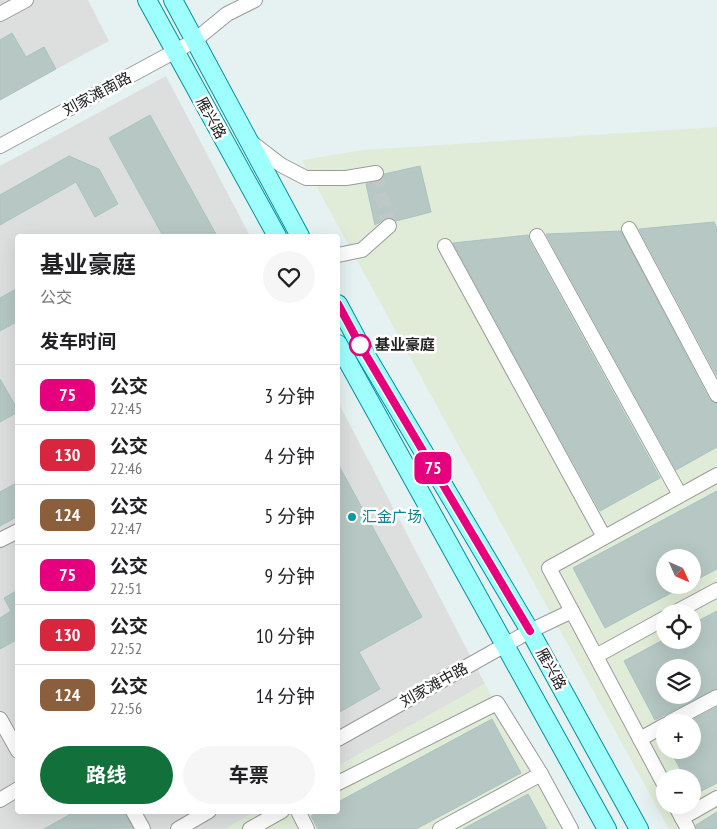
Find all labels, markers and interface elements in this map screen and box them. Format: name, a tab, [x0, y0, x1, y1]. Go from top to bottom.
street label: 刘家滩南路	[59, 68, 134, 120]
street label: 雁兴路	[192, 93, 231, 142]
text: 基业豪庭	[40, 249, 136, 280]
button: heart	[263, 251, 315, 303]
text: 公交	[40, 287, 72, 307]
text: 发车时间	[40, 329, 116, 353]
marker: 基业豪庭	[349, 334, 371, 356]
place label: 基业豪庭	[375, 335, 435, 354]
text: 公交	[110, 374, 148, 398]
text: 75	[59, 383, 76, 406]
text: 3 分钟	[264, 384, 315, 408]
text: 22:45	[110, 398, 142, 418]
text: 公交	[110, 434, 148, 458]
text: 130	[55, 443, 80, 466]
text: 4 分钟	[264, 444, 315, 468]
line badge: 75	[410, 452, 456, 484]
text: 75	[424, 456, 442, 479]
text: 22:46	[110, 458, 142, 478]
text: 公交	[110, 494, 148, 518]
text: 124	[55, 503, 80, 526]
text: 5 分钟	[264, 504, 315, 528]
place label: 汇金广场	[362, 507, 422, 526]
marker: 汇金广场	[346, 511, 358, 523]
text: 22:47	[110, 518, 142, 538]
north arrow	[656, 549, 701, 594]
map controls	[656, 549, 701, 814]
text: 公交	[110, 554, 148, 578]
text: 75	[59, 563, 76, 586]
text: 9 分钟	[264, 564, 315, 588]
text: 22:51	[110, 578, 142, 598]
button: locate	[656, 604, 701, 649]
text: 公交	[110, 614, 148, 638]
text: 130	[55, 623, 80, 646]
text: 10 分钟	[256, 624, 315, 648]
text: 22:52	[110, 638, 142, 658]
street label: 雁兴路	[532, 644, 571, 693]
street label: 刘家滩中路	[396, 658, 471, 711]
button: layers	[656, 659, 701, 704]
text: 公交	[110, 674, 148, 698]
text: 124	[55, 683, 80, 706]
text: 14 分钟	[256, 684, 315, 708]
text: 22:56	[110, 698, 142, 718]
button: +	[656, 714, 701, 759]
button: 路线	[40, 746, 173, 804]
button: 车票	[183, 746, 315, 804]
button: −	[656, 769, 701, 814]

